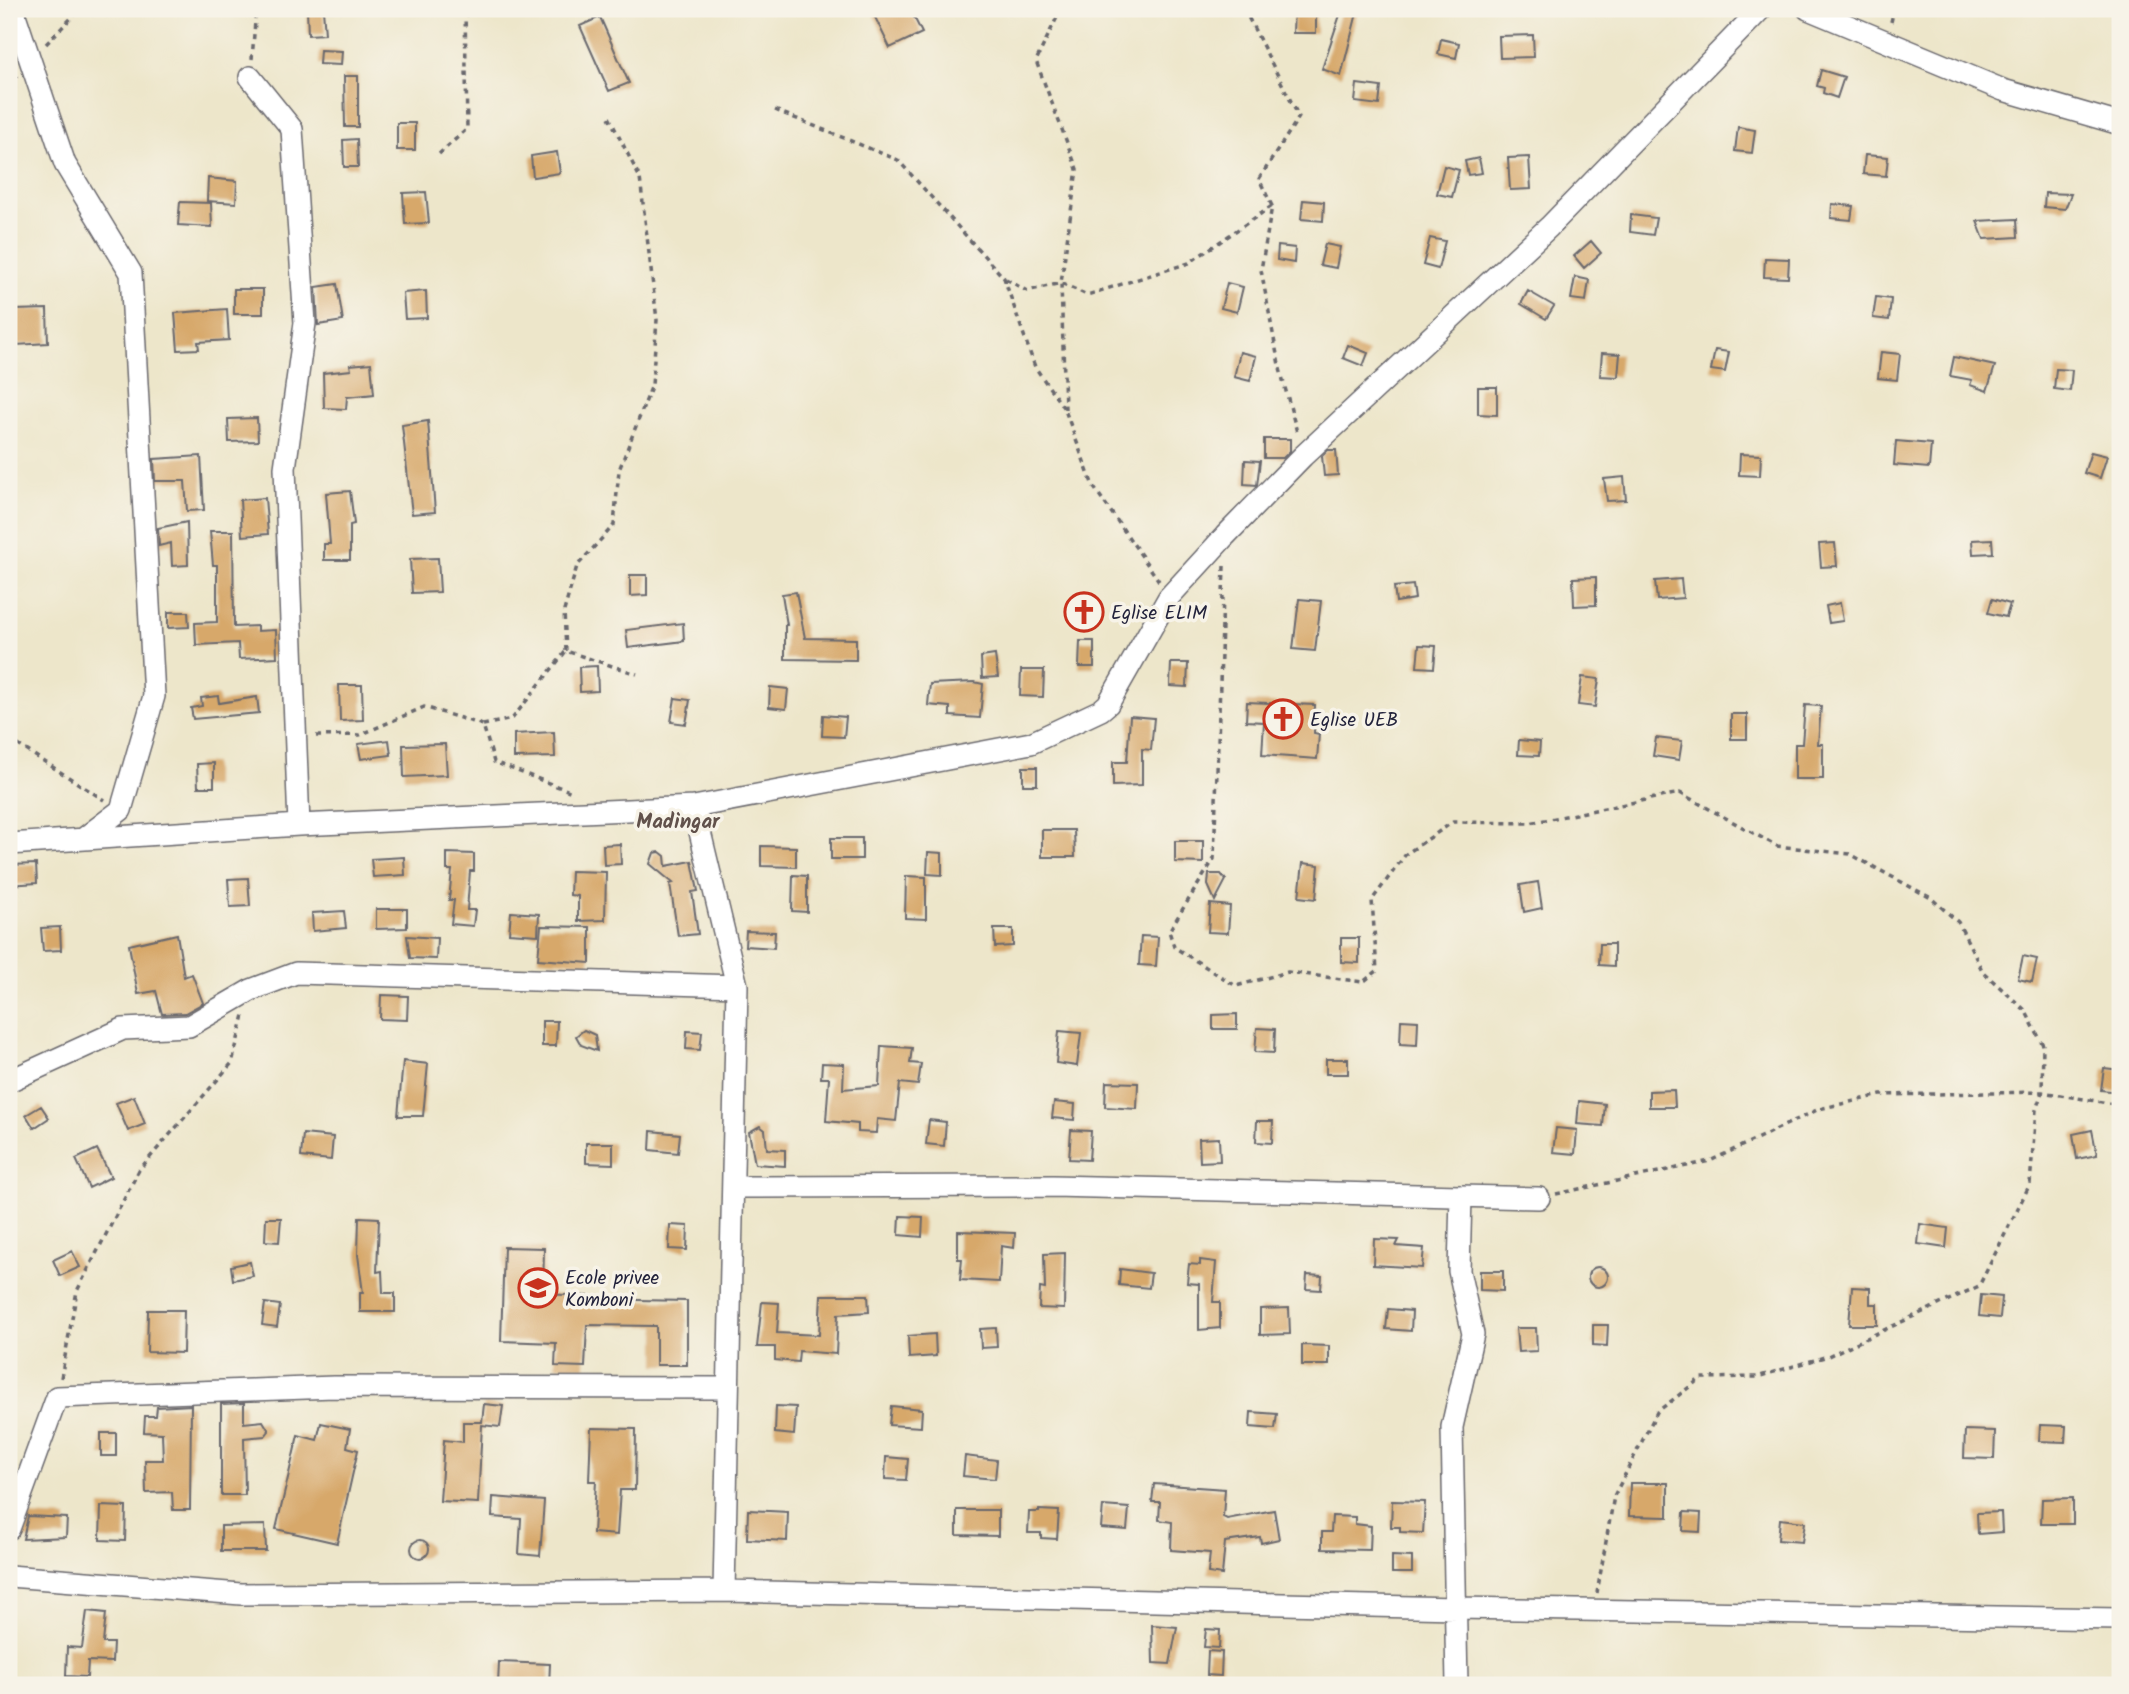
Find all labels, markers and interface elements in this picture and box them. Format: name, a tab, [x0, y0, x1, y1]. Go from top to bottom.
church icon: Eglise ELIM	[1063, 591, 1105, 633]
place label: Eglise ELIM	[1111, 599, 1207, 629]
church icon: Eglise UEB	[1262, 698, 1304, 740]
place label: Eglise UEB	[1310, 706, 1398, 736]
district label: Madingar	[636, 806, 721, 839]
place label: Ecole privee Komboni	[565, 1264, 659, 1316]
school or university icon: Ecole privee Komboni	[517, 1267, 559, 1309]

